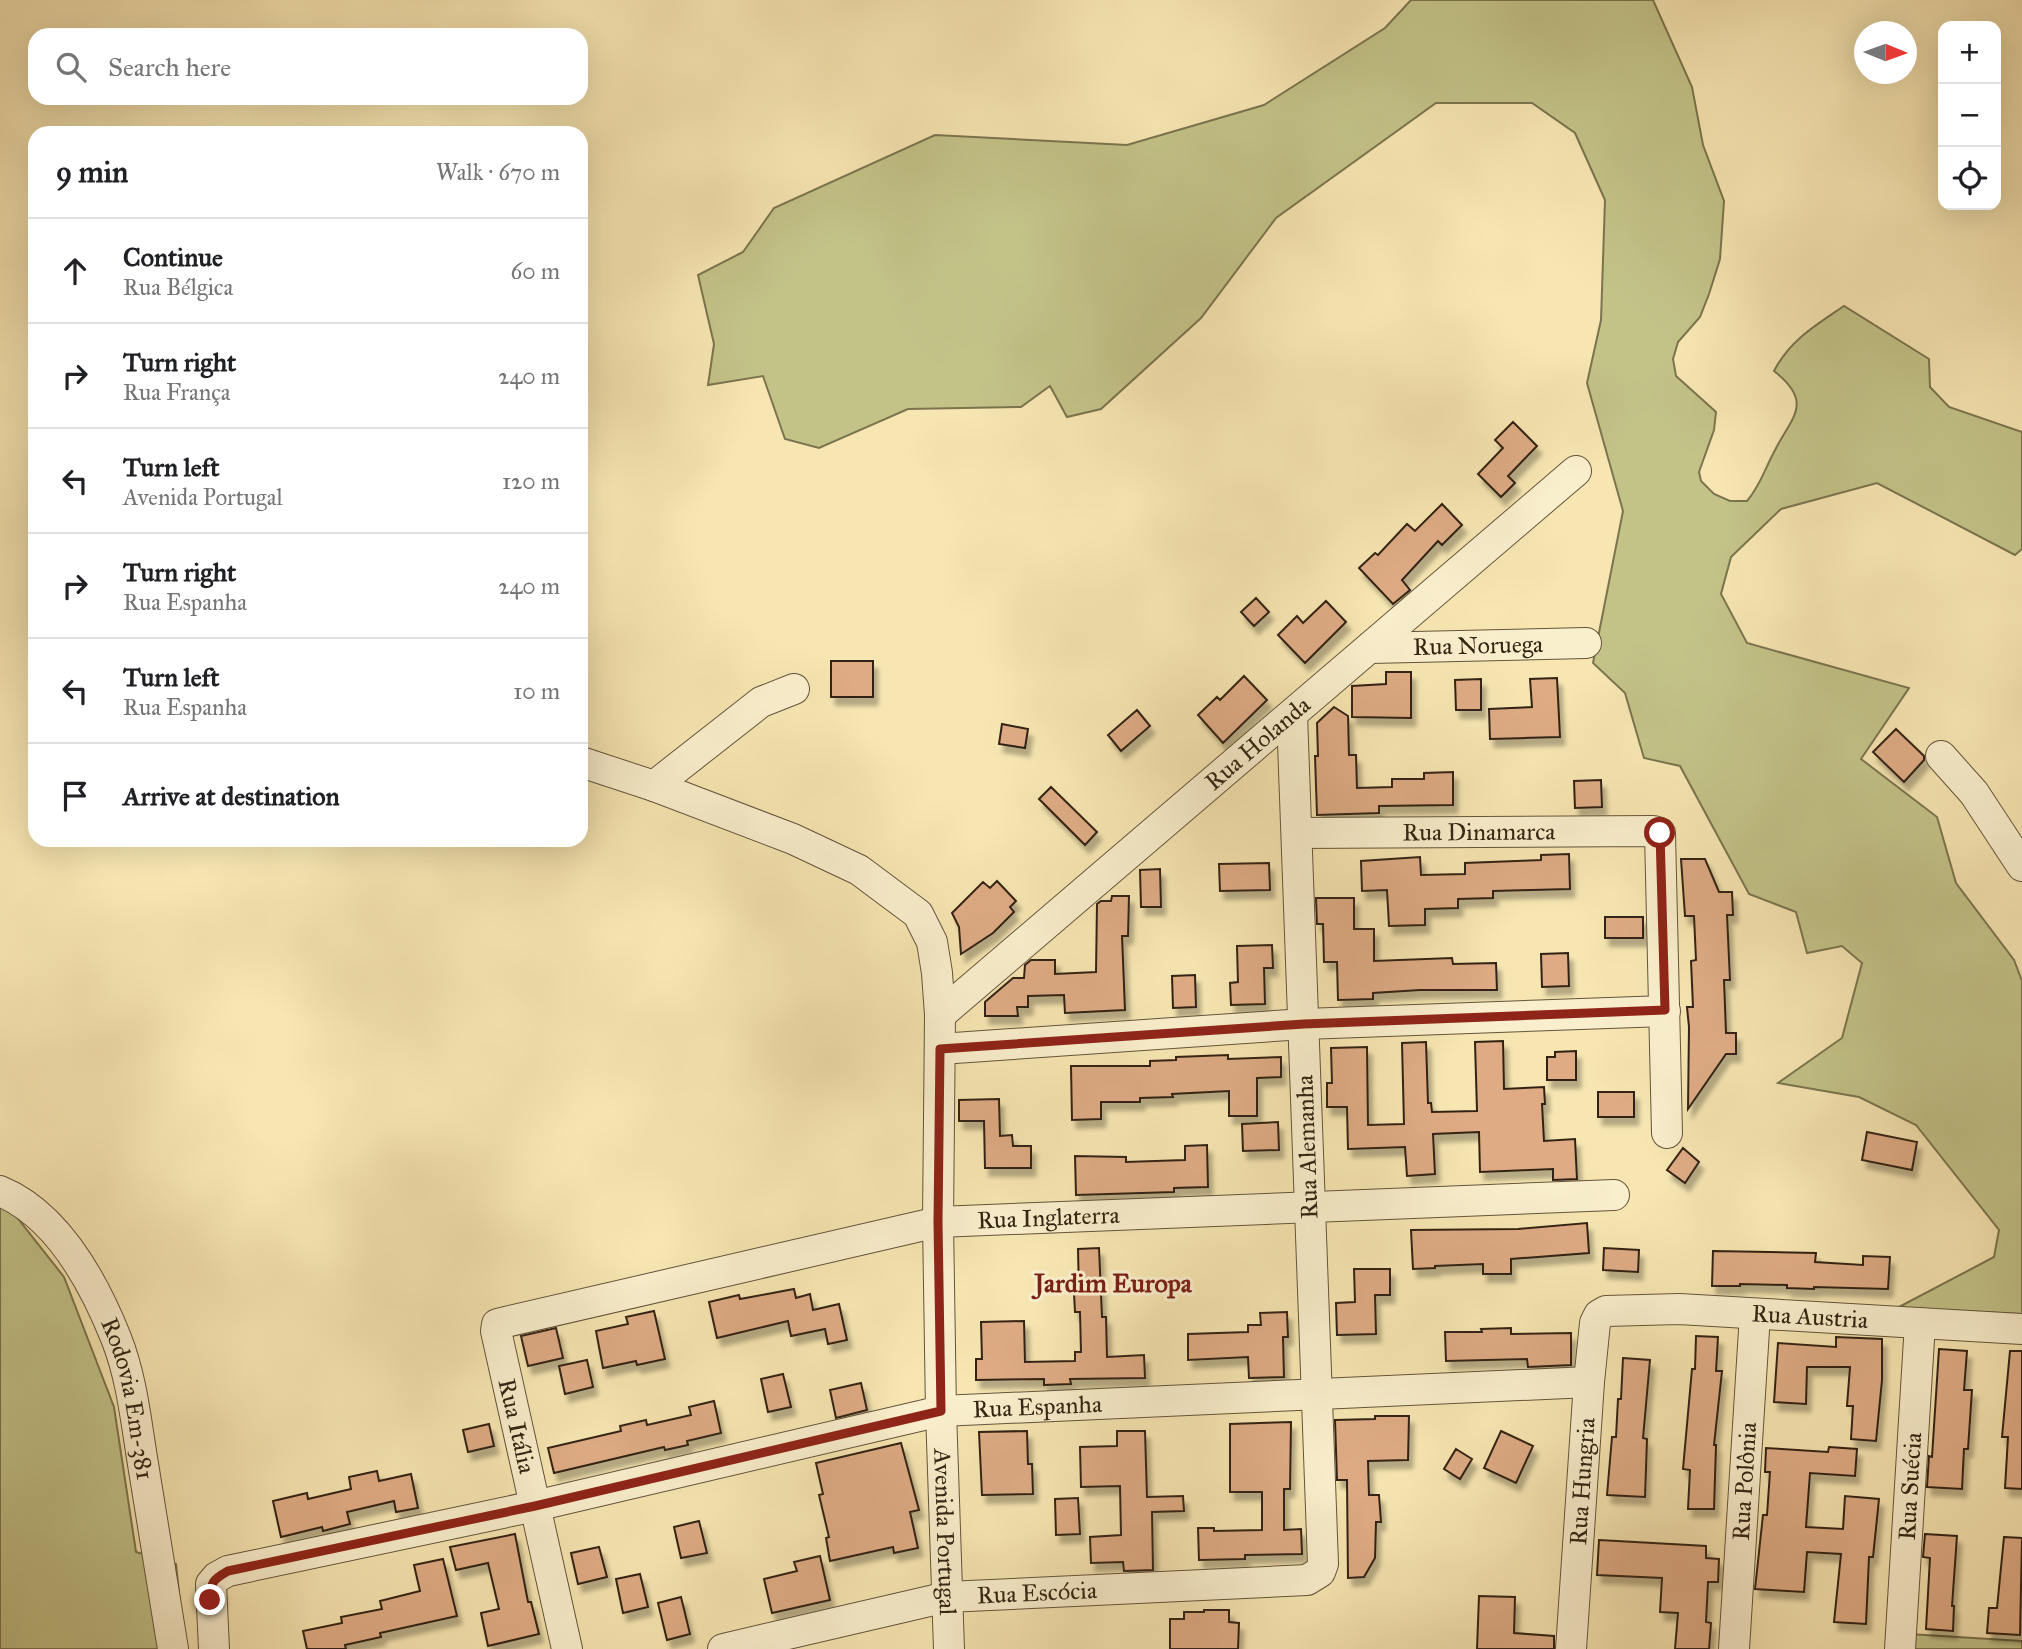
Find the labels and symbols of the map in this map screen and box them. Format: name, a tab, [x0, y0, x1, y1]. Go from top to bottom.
north arrow	[1854, 21, 1917, 84]
street label: Rua Noruega	[1413, 629, 1544, 662]
street label: Rua Holanda	[1199, 689, 1317, 797]
street label: Rua Dinamarca	[1402, 817, 1556, 847]
route start	[1644, 817, 1675, 848]
street label: Rua Alemanha	[1289, 1074, 1325, 1220]
street label: Rua Inglaterra	[977, 1200, 1121, 1235]
district label: Jardim Europa	[1031, 1267, 1193, 1300]
street label: Rua Austria	[1751, 1298, 1870, 1335]
street label: Rodovia Em-381	[94, 1313, 160, 1482]
street label: Rua Itália	[492, 1376, 543, 1477]
street label: Rua Espanha	[972, 1389, 1103, 1425]
street label: Rua Hungria	[1563, 1416, 1602, 1546]
street label: Rua Polônia	[1726, 1420, 1763, 1541]
street label: Rua Suécia	[1892, 1430, 1928, 1541]
street label: Avenida Portugal	[927, 1447, 963, 1616]
street label: Rua Escócia	[976, 1575, 1098, 1611]
route end	[194, 1584, 225, 1615]

